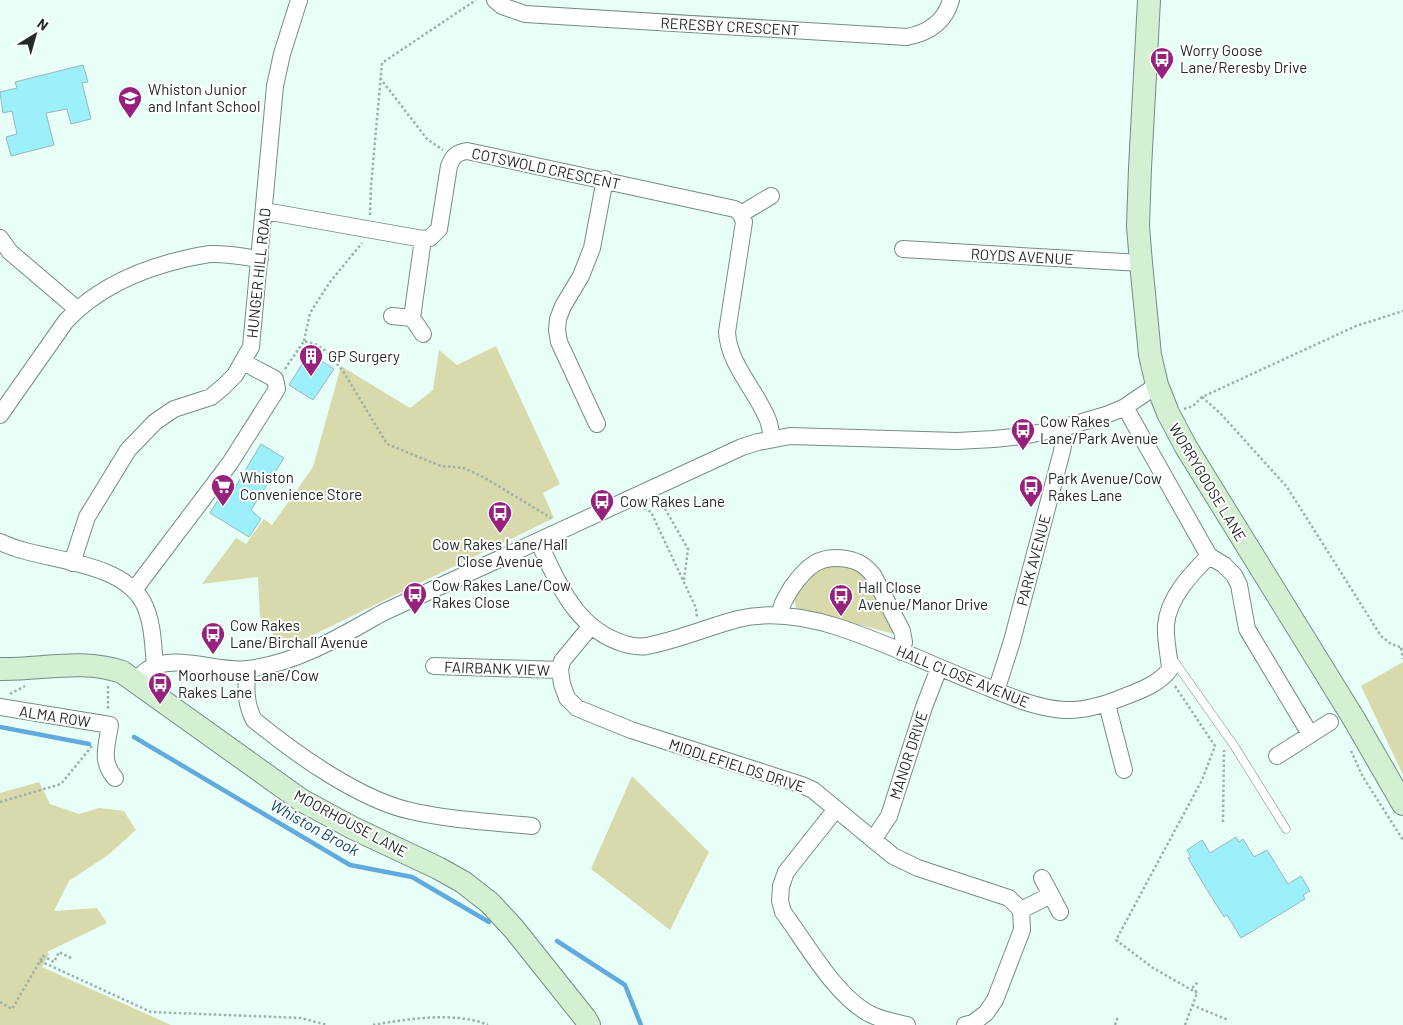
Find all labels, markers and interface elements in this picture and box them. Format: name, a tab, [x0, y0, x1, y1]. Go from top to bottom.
north arrow	[10, 10, 60, 60]
street label: RERESBY CRESCENT	[660, 13, 800, 39]
text: N	[34, 15, 52, 34]
place label: Worry Goose Lane/Reresby Drive	[1180, 41, 1307, 76]
bus stop icon: Worry Goose Lane/Reresby Drive	[1149, 46, 1175, 80]
place label: Whiston Junior and Infant School	[148, 80, 260, 115]
school or university icon: Whiston Junior and Infant School	[117, 85, 143, 119]
street label: COTSWOLD CRESCENT	[470, 143, 622, 193]
street label: HUNGER HILL ROAD	[242, 207, 274, 339]
street label: ROYDS AVENUE	[970, 244, 1074, 268]
building icon: GP Surgery	[298, 343, 324, 377]
place label: GP Surgery	[328, 347, 400, 365]
place label: Cow Rakes Lane/Park Avenue	[1040, 412, 1158, 447]
bus stop icon: Cow Rakes Lane/Park Avenue	[1010, 417, 1036, 451]
street label: WORRYGOOSE LANE	[1166, 420, 1250, 544]
place label: Whiston Convenience Store	[240, 468, 362, 503]
place label: Park Avenue/Cow Rakes Lane	[1048, 469, 1162, 504]
supermarket icon: Whiston Convenience Store	[210, 473, 236, 507]
bus stop icon: Park Avenue/Cow Rakes Lane	[1018, 474, 1044, 508]
bus stop icon: Cow Rakes Lane	[589, 488, 615, 522]
place label: Cow Rakes Lane	[620, 492, 725, 510]
bus stop icon: Cow Rakes Lane/Hall Close Avenue	[487, 500, 513, 534]
street label: PARK AVENUE	[1012, 512, 1054, 608]
place label: Cow Rakes Lane/Hall Close Avenue	[432, 535, 568, 570]
place label: Cow Rakes Lane/Cow Rakes Close	[432, 576, 571, 611]
place label: Hall Close Avenue/Manor Drive	[858, 578, 988, 613]
bus stop icon: Cow Rakes Lane/Cow Rakes Close	[402, 581, 428, 615]
bus stop icon: Hall Close Avenue/Manor Drive	[828, 583, 854, 617]
place label: Cow Rakes Lane/Birchall Avenue	[230, 616, 368, 651]
bus stop icon: Cow Rakes Lane/Birchall Avenue	[200, 621, 226, 655]
street label: HALL CLOSE AVENUE	[894, 641, 1032, 711]
street label: FAIRBANK VIEW	[444, 657, 550, 679]
place label: Moorhouse Lane/Cow Rakes Lane	[178, 666, 319, 701]
bus stop icon: Moorhouse Lane/Cow Rakes Lane	[147, 671, 173, 705]
street label: ALMA ROW	[18, 701, 92, 731]
street label: MANOR DRIVE	[885, 709, 931, 801]
street label: MIDDLEFIELDS DRIVE	[667, 735, 807, 795]
street label: MOORHOUSE LANE	[291, 786, 411, 860]
water label: Whiston Brook	[267, 795, 363, 859]

